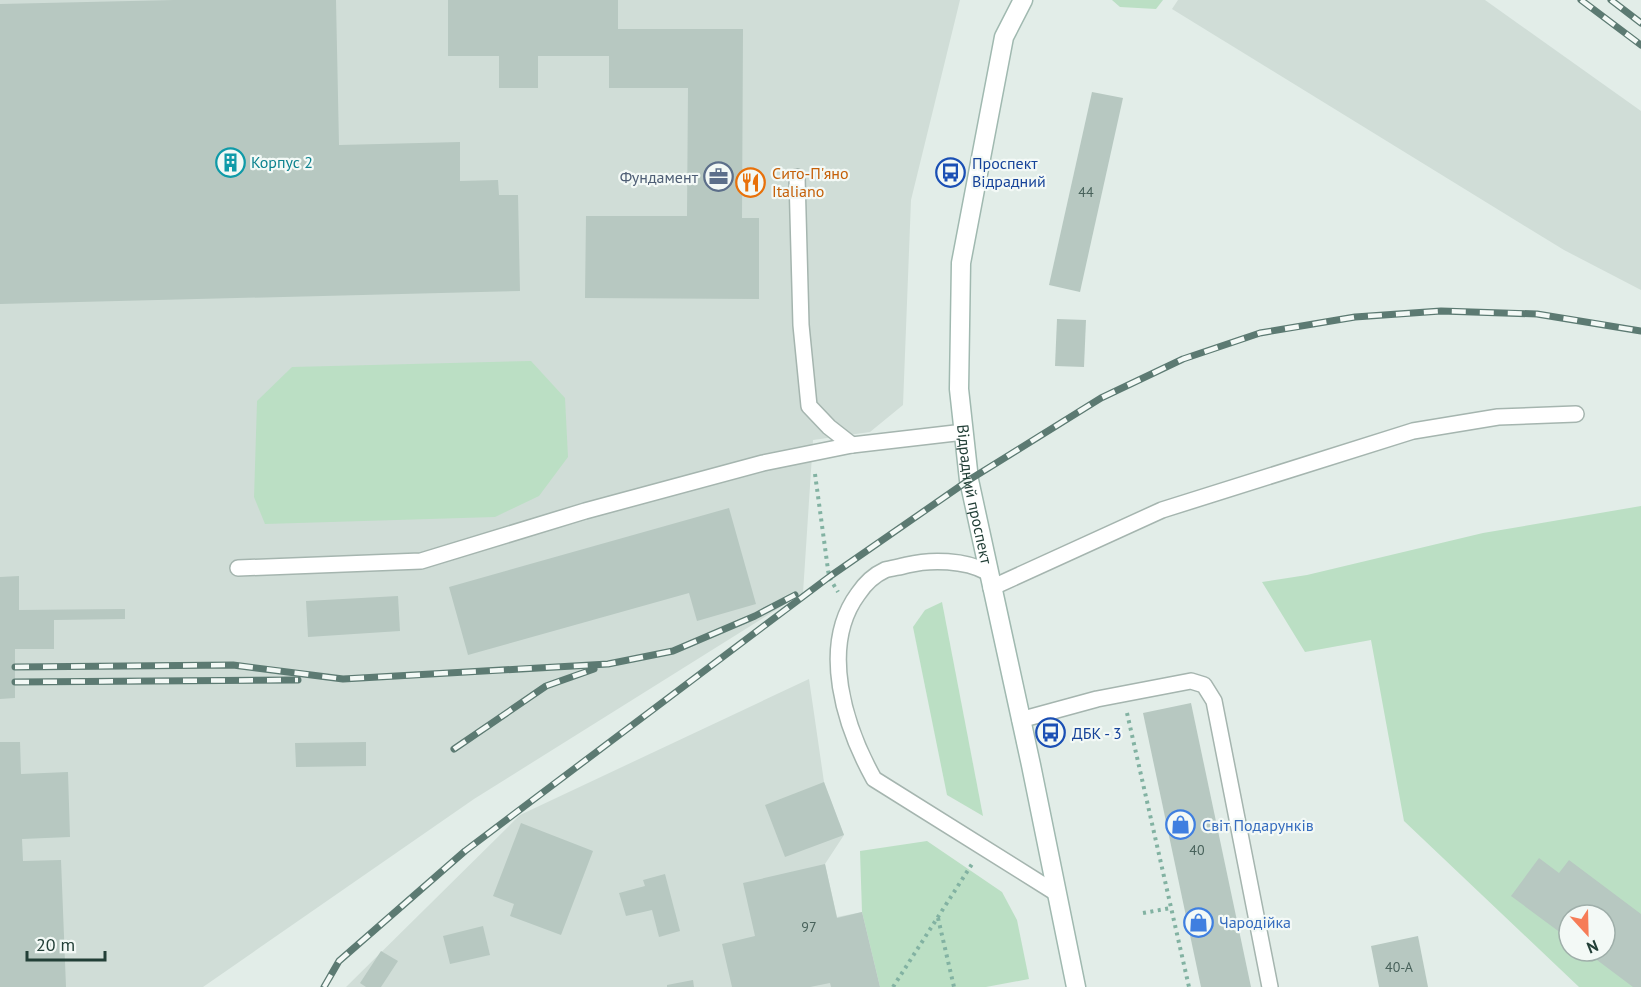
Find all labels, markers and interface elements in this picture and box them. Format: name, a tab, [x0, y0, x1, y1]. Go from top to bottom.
building icon: Корпус 2	[214, 146, 246, 178]
place label: Корпус 2	[251, 152, 313, 172]
place label: Проспект Відрадний	[972, 153, 1046, 191]
bus stop icon: Проспект Відрадний	[935, 156, 967, 188]
office icon: Фундамент	[703, 161, 735, 193]
place label: Сито-П'яно Italiano	[772, 163, 849, 201]
restaurant icon: Сито-П'яно Italiano	[735, 166, 767, 198]
place label: Фундамент	[620, 167, 699, 187]
house number: 44	[1078, 183, 1094, 201]
street label: Відрадний проспект	[953, 423, 997, 566]
bus stop icon: ДБК - 3	[1035, 717, 1067, 749]
place label: ДБК - 3	[1072, 723, 1122, 743]
shop icon: Світ Подарунків	[1165, 809, 1197, 841]
place label: Світ Подарунків	[1202, 815, 1314, 835]
house number: 40	[1189, 841, 1205, 859]
north arrow	[1557, 903, 1617, 963]
shop icon: Чародійка	[1182, 906, 1214, 938]
place label: Чародійка	[1219, 912, 1291, 932]
house number: 97	[801, 918, 817, 936]
scale bar	[27, 924, 105, 962]
text: 20 m	[36, 933, 75, 956]
text: N	[1584, 936, 1601, 958]
house number: 40-А	[1385, 958, 1414, 976]

